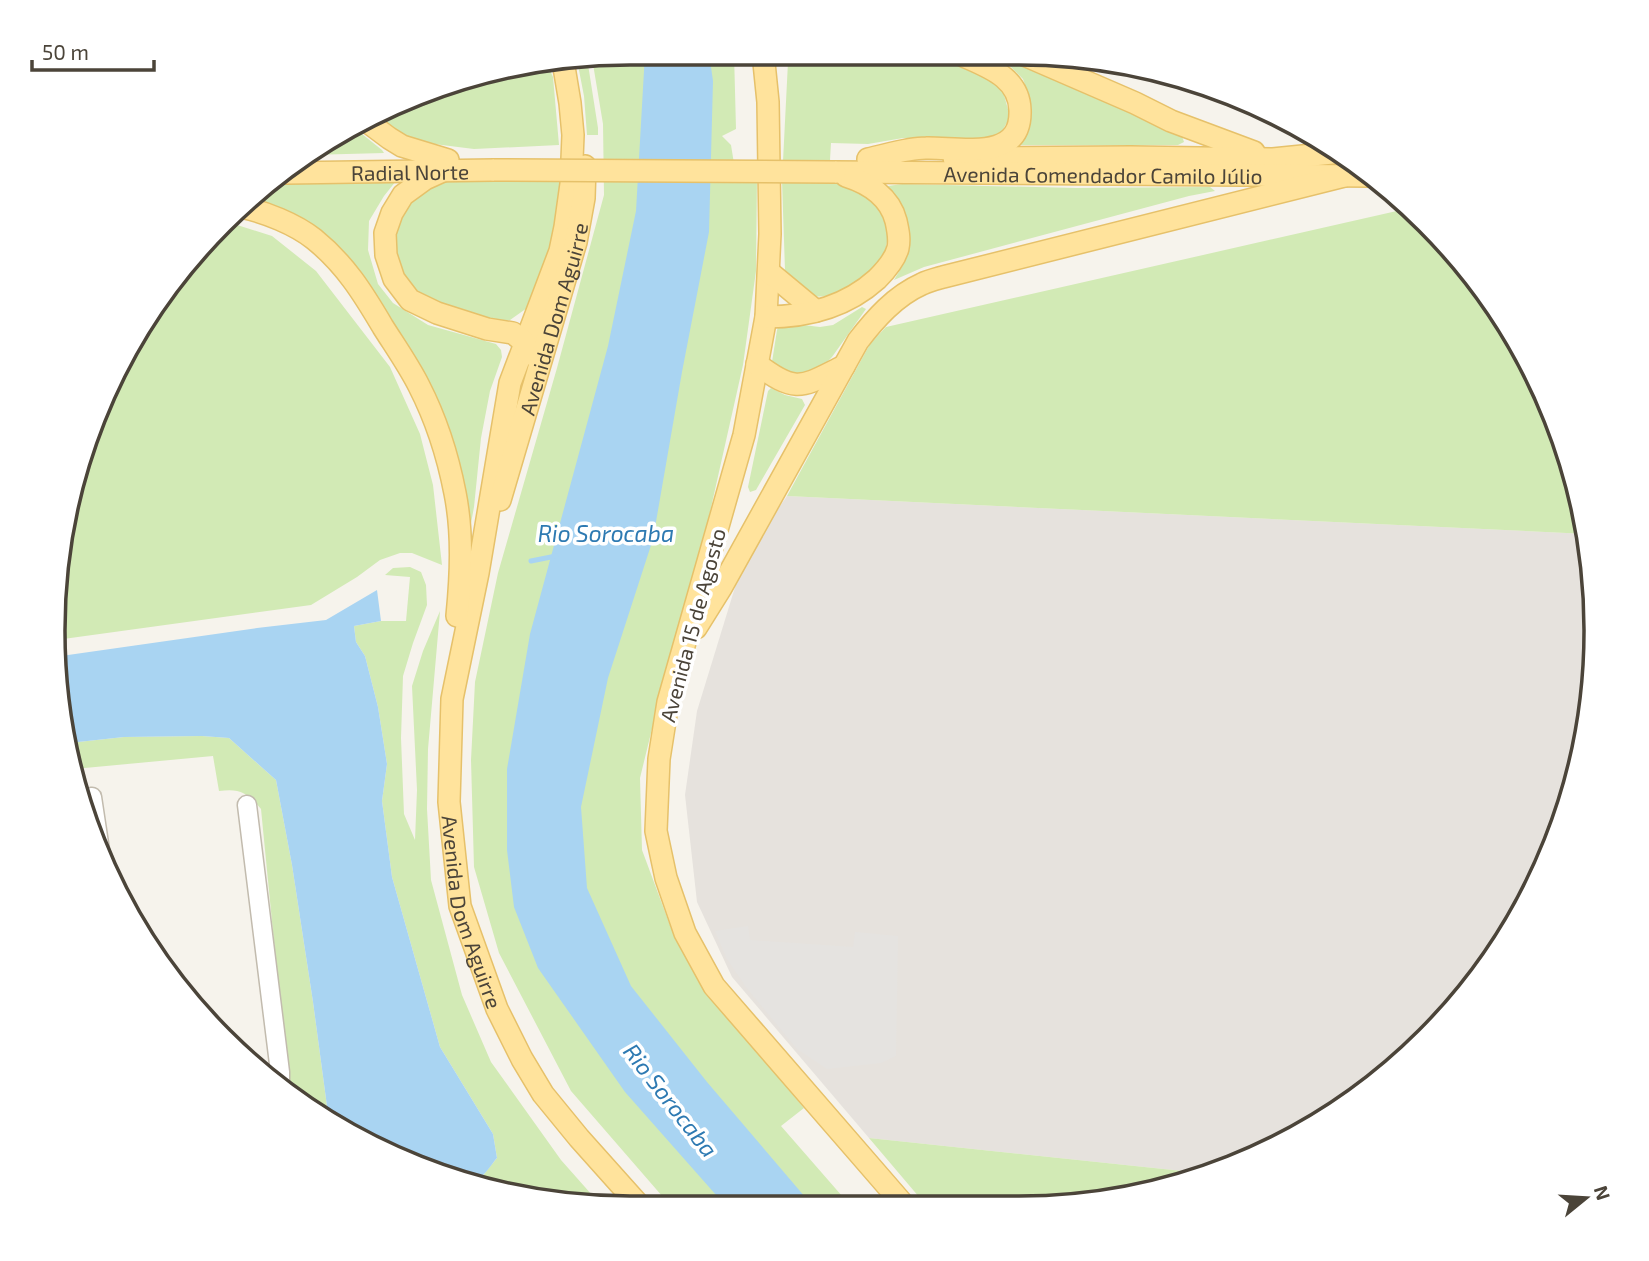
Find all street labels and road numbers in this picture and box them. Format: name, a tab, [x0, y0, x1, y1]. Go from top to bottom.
street label: Radial Norte	[351, 158, 469, 185]
street label: Avenida Comendador Camilo Júlio	[943, 160, 1262, 188]
street label: Avenida Dom Aguirre	[513, 221, 592, 418]
street label: Avenida 15 de Agosto	[654, 525, 730, 725]
street label: Avenida Dom Aguirre	[438, 814, 508, 1012]

